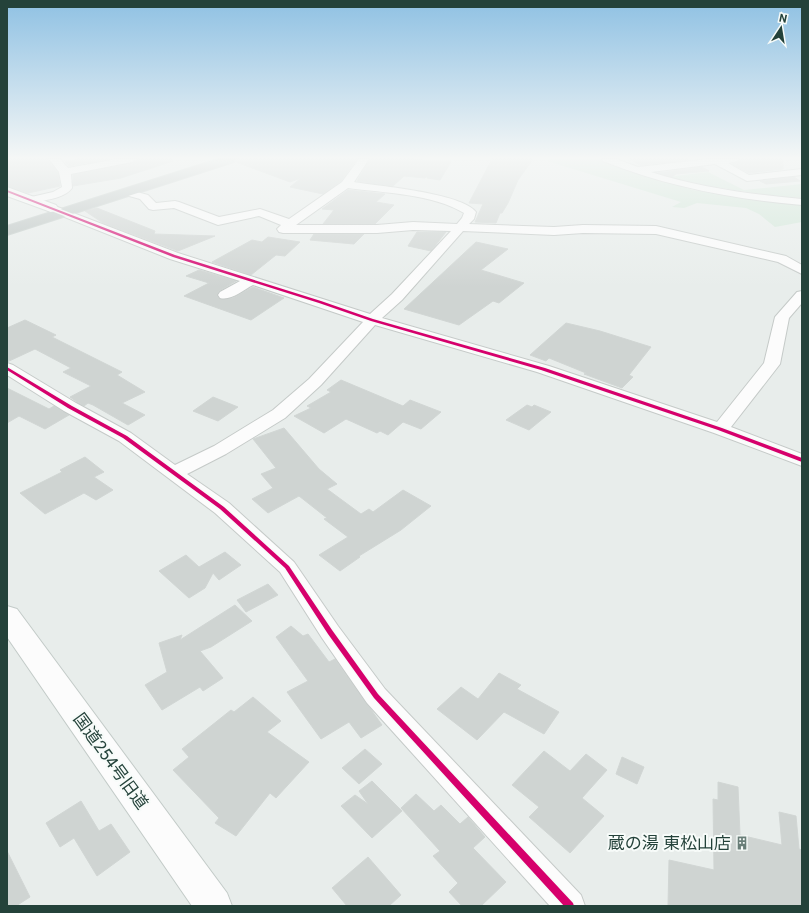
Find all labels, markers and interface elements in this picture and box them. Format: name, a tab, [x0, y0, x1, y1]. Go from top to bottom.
north arrow	[761, 8, 801, 48]
text: N	[778, 12, 788, 26]
street label: 国道254号旧道	[70, 709, 152, 813]
place label: 蔵の湯 東松山店	[608, 833, 731, 853]
building icon: 蔵の湯 東松山店	[734, 835, 750, 851]

